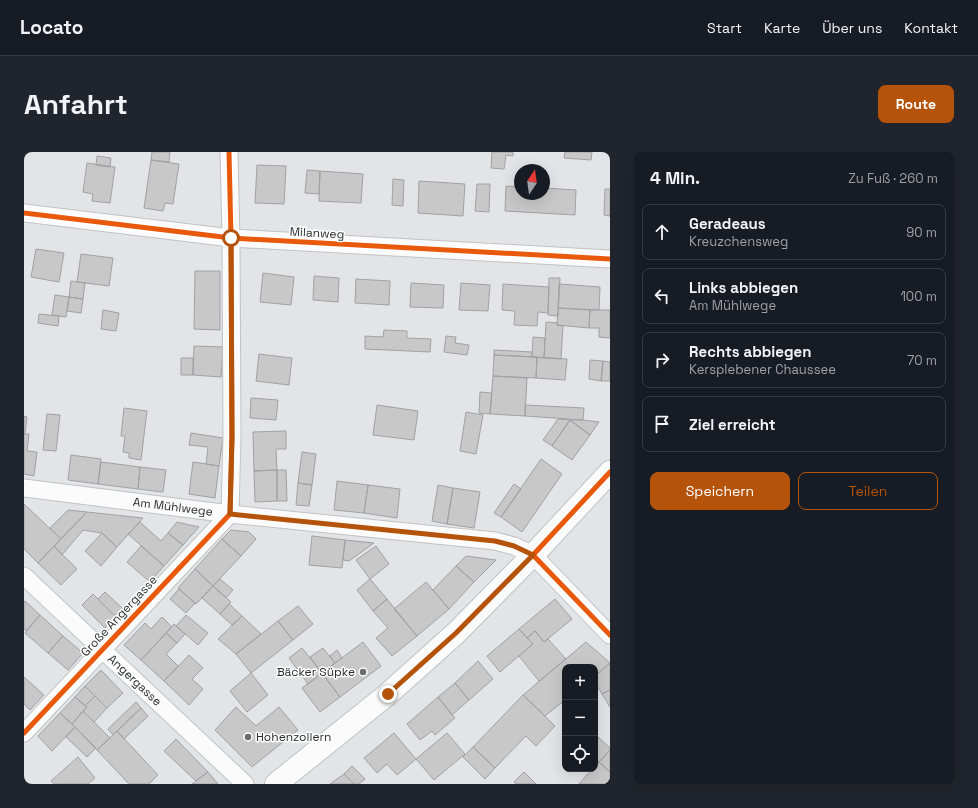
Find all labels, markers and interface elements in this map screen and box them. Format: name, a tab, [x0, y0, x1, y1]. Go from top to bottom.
text: Locato	[20, 15, 83, 40]
text: Start	[707, 19, 742, 37]
text: Karte	[764, 19, 800, 37]
text: Über uns	[822, 19, 882, 37]
text: Kontakt	[904, 19, 958, 37]
button: Route	[878, 85, 954, 123]
text: Anfahrt	[24, 86, 128, 122]
north arrow	[514, 164, 550, 200]
text: 4 Min.	[650, 167, 700, 189]
text: Zu Fuß · 260 m	[848, 170, 938, 187]
text: Geradeaus	[689, 214, 766, 233]
icon: ahead	[651, 221, 673, 243]
street label: Milanweg	[289, 224, 345, 242]
text: 90 m	[906, 224, 937, 241]
route start	[222, 229, 240, 247]
text: Kreuzchensweg	[689, 233, 788, 250]
text: Links abbiegen	[689, 278, 798, 297]
icon: left	[651, 285, 673, 307]
text: 100 m	[900, 288, 937, 305]
text: Am Mühlwege	[689, 297, 776, 314]
text: Rechts abbiegen	[689, 342, 811, 361]
icon: right	[651, 349, 673, 371]
text: 70 m	[907, 352, 937, 369]
text: Kersplebener Chaussee	[689, 361, 836, 378]
icon: arrive	[651, 413, 673, 435]
text: Ziel erreicht	[689, 415, 776, 434]
button: Speichern	[650, 472, 790, 510]
button: Teilen	[798, 472, 938, 510]
street label: Am Mühlwege	[132, 494, 214, 520]
street label: Große Angergasse	[77, 572, 161, 660]
street label: Angergasse	[104, 651, 165, 709]
place label: Bäcker Süpke	[277, 664, 355, 680]
map controls	[562, 664, 598, 772]
button: +	[562, 664, 598, 700]
marker: Bäcker Süpke	[358, 667, 368, 677]
route end	[379, 685, 397, 703]
button: −	[562, 700, 598, 736]
place label: Hohenzollern	[256, 729, 331, 745]
marker: Hohenzollern	[243, 732, 253, 742]
button: locate	[562, 736, 598, 772]

